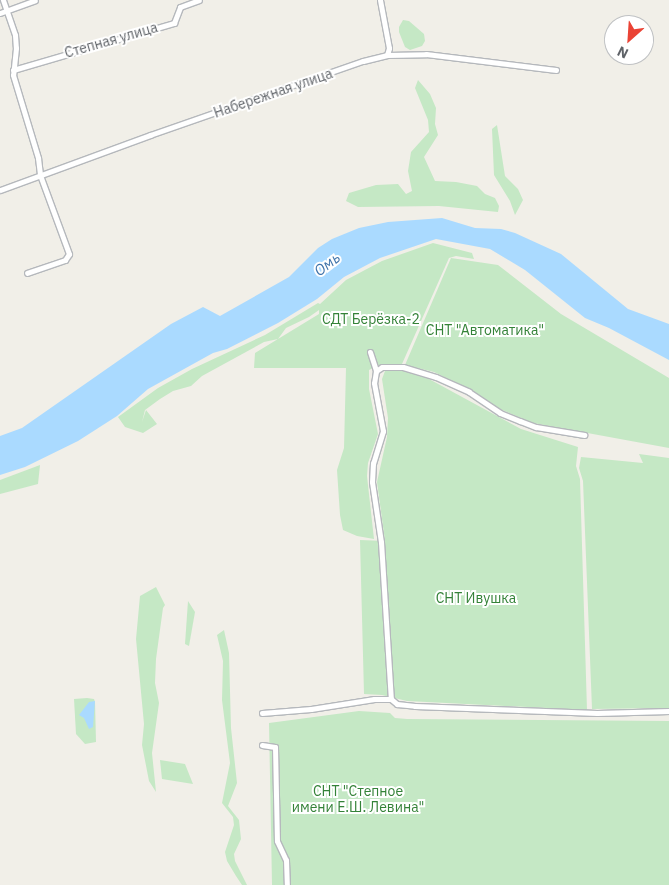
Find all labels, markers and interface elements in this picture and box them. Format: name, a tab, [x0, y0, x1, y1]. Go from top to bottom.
north arrow	[604, 15, 654, 65]
street label: Степная улица	[62, 19, 160, 61]
text: N	[614, 42, 631, 63]
street label: Набережная улица	[211, 65, 335, 121]
water label: Омь	[310, 248, 344, 280]
park label: СДТ Берёзка-2	[322, 311, 420, 327]
park label: СНТ "Автоматика"	[426, 322, 544, 338]
park label: СНТ Ивушка	[436, 590, 516, 606]
park label: СНТ "Степное имени Е.Ш. Левина"	[292, 783, 424, 816]

